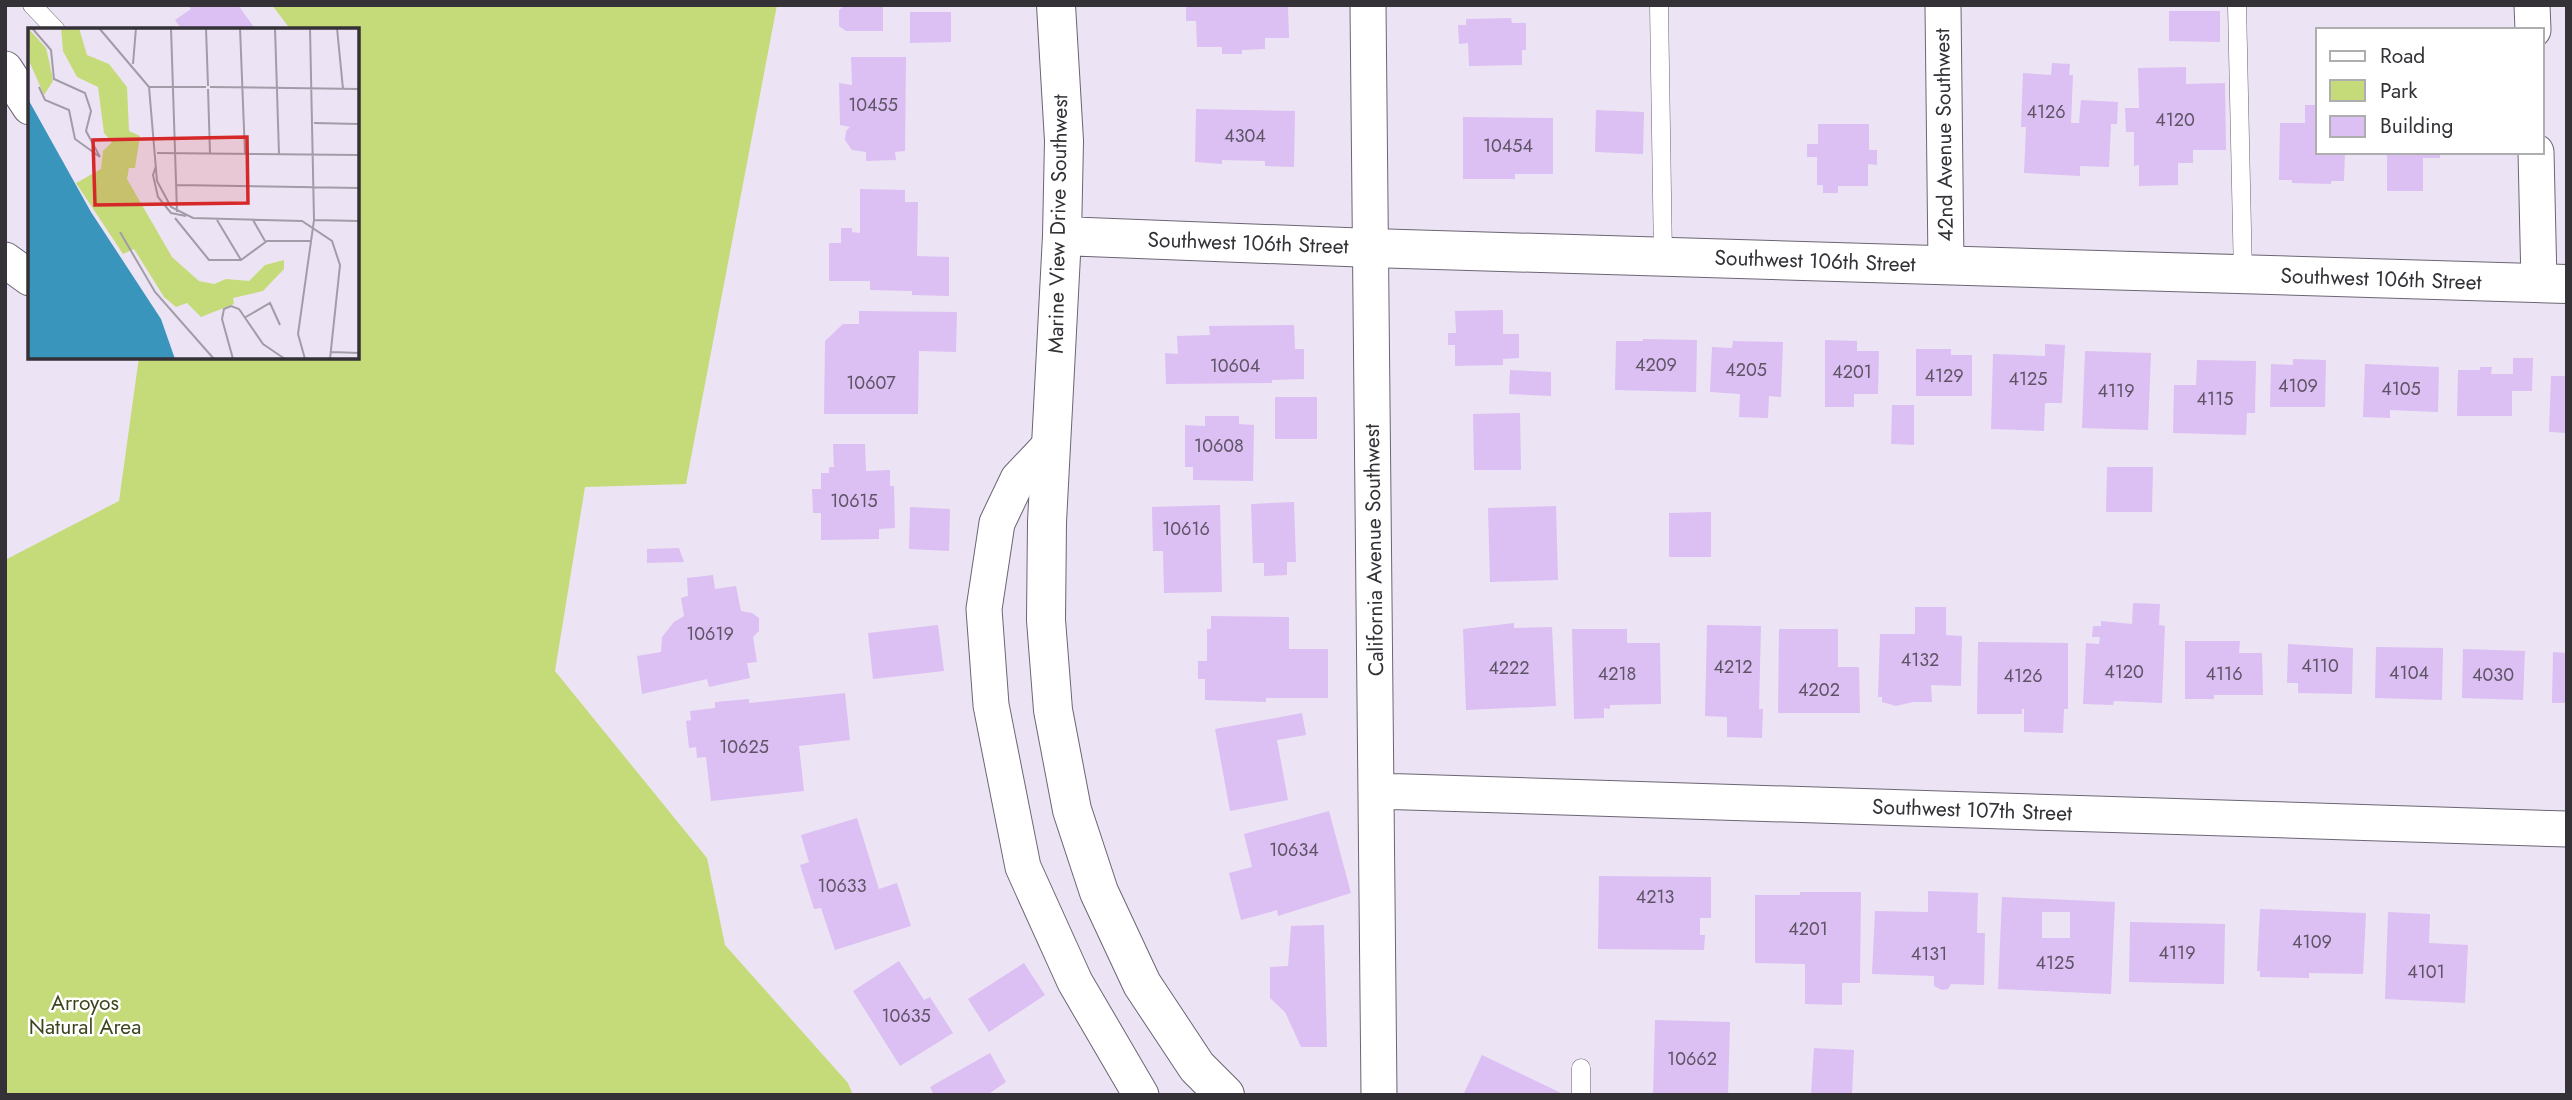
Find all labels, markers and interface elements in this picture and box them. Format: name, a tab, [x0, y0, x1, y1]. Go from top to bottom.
inset map	[28, 28, 359, 359]
street label: 42nd Avenue Southwest	[1927, 28, 1961, 242]
legend	[2316, 28, 2544, 154]
text: Road	[2380, 41, 2425, 71]
text: Park	[2380, 76, 2418, 106]
house number: 10455	[848, 92, 898, 118]
street label: Marine View Drive Southwest	[1041, 94, 1075, 354]
house number: 4126	[2026, 99, 2066, 125]
house number: 4120	[2155, 107, 2195, 133]
text: Building	[2380, 111, 2453, 141]
house number: 4304	[1224, 123, 1266, 149]
house number: 10454	[1483, 133, 1533, 159]
street label: Southwest 106th Street	[1147, 224, 1349, 262]
street label: Southwest 106th Street	[1714, 242, 1916, 280]
street label: Southwest 106th Street	[2280, 260, 2482, 298]
house number: 4209	[1635, 352, 1677, 378]
house number: 10604	[1210, 353, 1260, 379]
house number: 4205	[1725, 357, 1767, 383]
house number: 4201	[1832, 359, 1872, 385]
house number: 4129	[1924, 363, 1964, 389]
house number: 4125	[2009, 366, 2048, 392]
house number: 10607	[846, 370, 896, 396]
house number: 4109	[2278, 373, 2318, 399]
house number: 4105	[2381, 376, 2421, 402]
house number: 4119	[2097, 378, 2135, 404]
house number: 4115	[2197, 386, 2233, 412]
street label: California Avenue Southwest	[1357, 424, 1391, 676]
house number: 10608	[1194, 433, 1244, 459]
house number: 10615	[830, 488, 878, 514]
house number: 10616	[1162, 516, 1210, 542]
house number: 10619	[686, 621, 734, 647]
house number: 4132	[1901, 647, 1939, 673]
house number: 4110	[2301, 653, 2339, 679]
house number: 4212	[1713, 654, 1753, 680]
house number: 4222	[1488, 655, 1530, 681]
house number: 4120	[2104, 659, 2144, 685]
house number: 4104	[2389, 660, 2429, 686]
house number: 4218	[1598, 661, 1636, 687]
house number: 4116	[2205, 661, 2243, 687]
house number: 4030	[2472, 662, 2514, 688]
house number: 4126	[2003, 663, 2043, 689]
house number: 4202	[1798, 677, 1840, 703]
house number: 10625	[719, 734, 769, 760]
street label: Southwest 107th Street	[1871, 792, 2073, 828]
house number: 10634	[1269, 837, 1319, 863]
house number: 10633	[818, 873, 867, 899]
house number: 4213	[1636, 884, 1674, 910]
house number: 4201	[1788, 916, 1828, 942]
house number: 4109	[2292, 929, 2332, 955]
house number: 4119	[2158, 940, 2196, 966]
house number: 4131	[1911, 941, 1947, 967]
house number: 4125	[2036, 950, 2075, 976]
house number: 4101	[2407, 959, 2445, 985]
park label: Arroyos Natural Area	[29, 988, 141, 1042]
house number: 10635	[881, 1003, 931, 1029]
house number: 10662	[1667, 1046, 1717, 1072]

